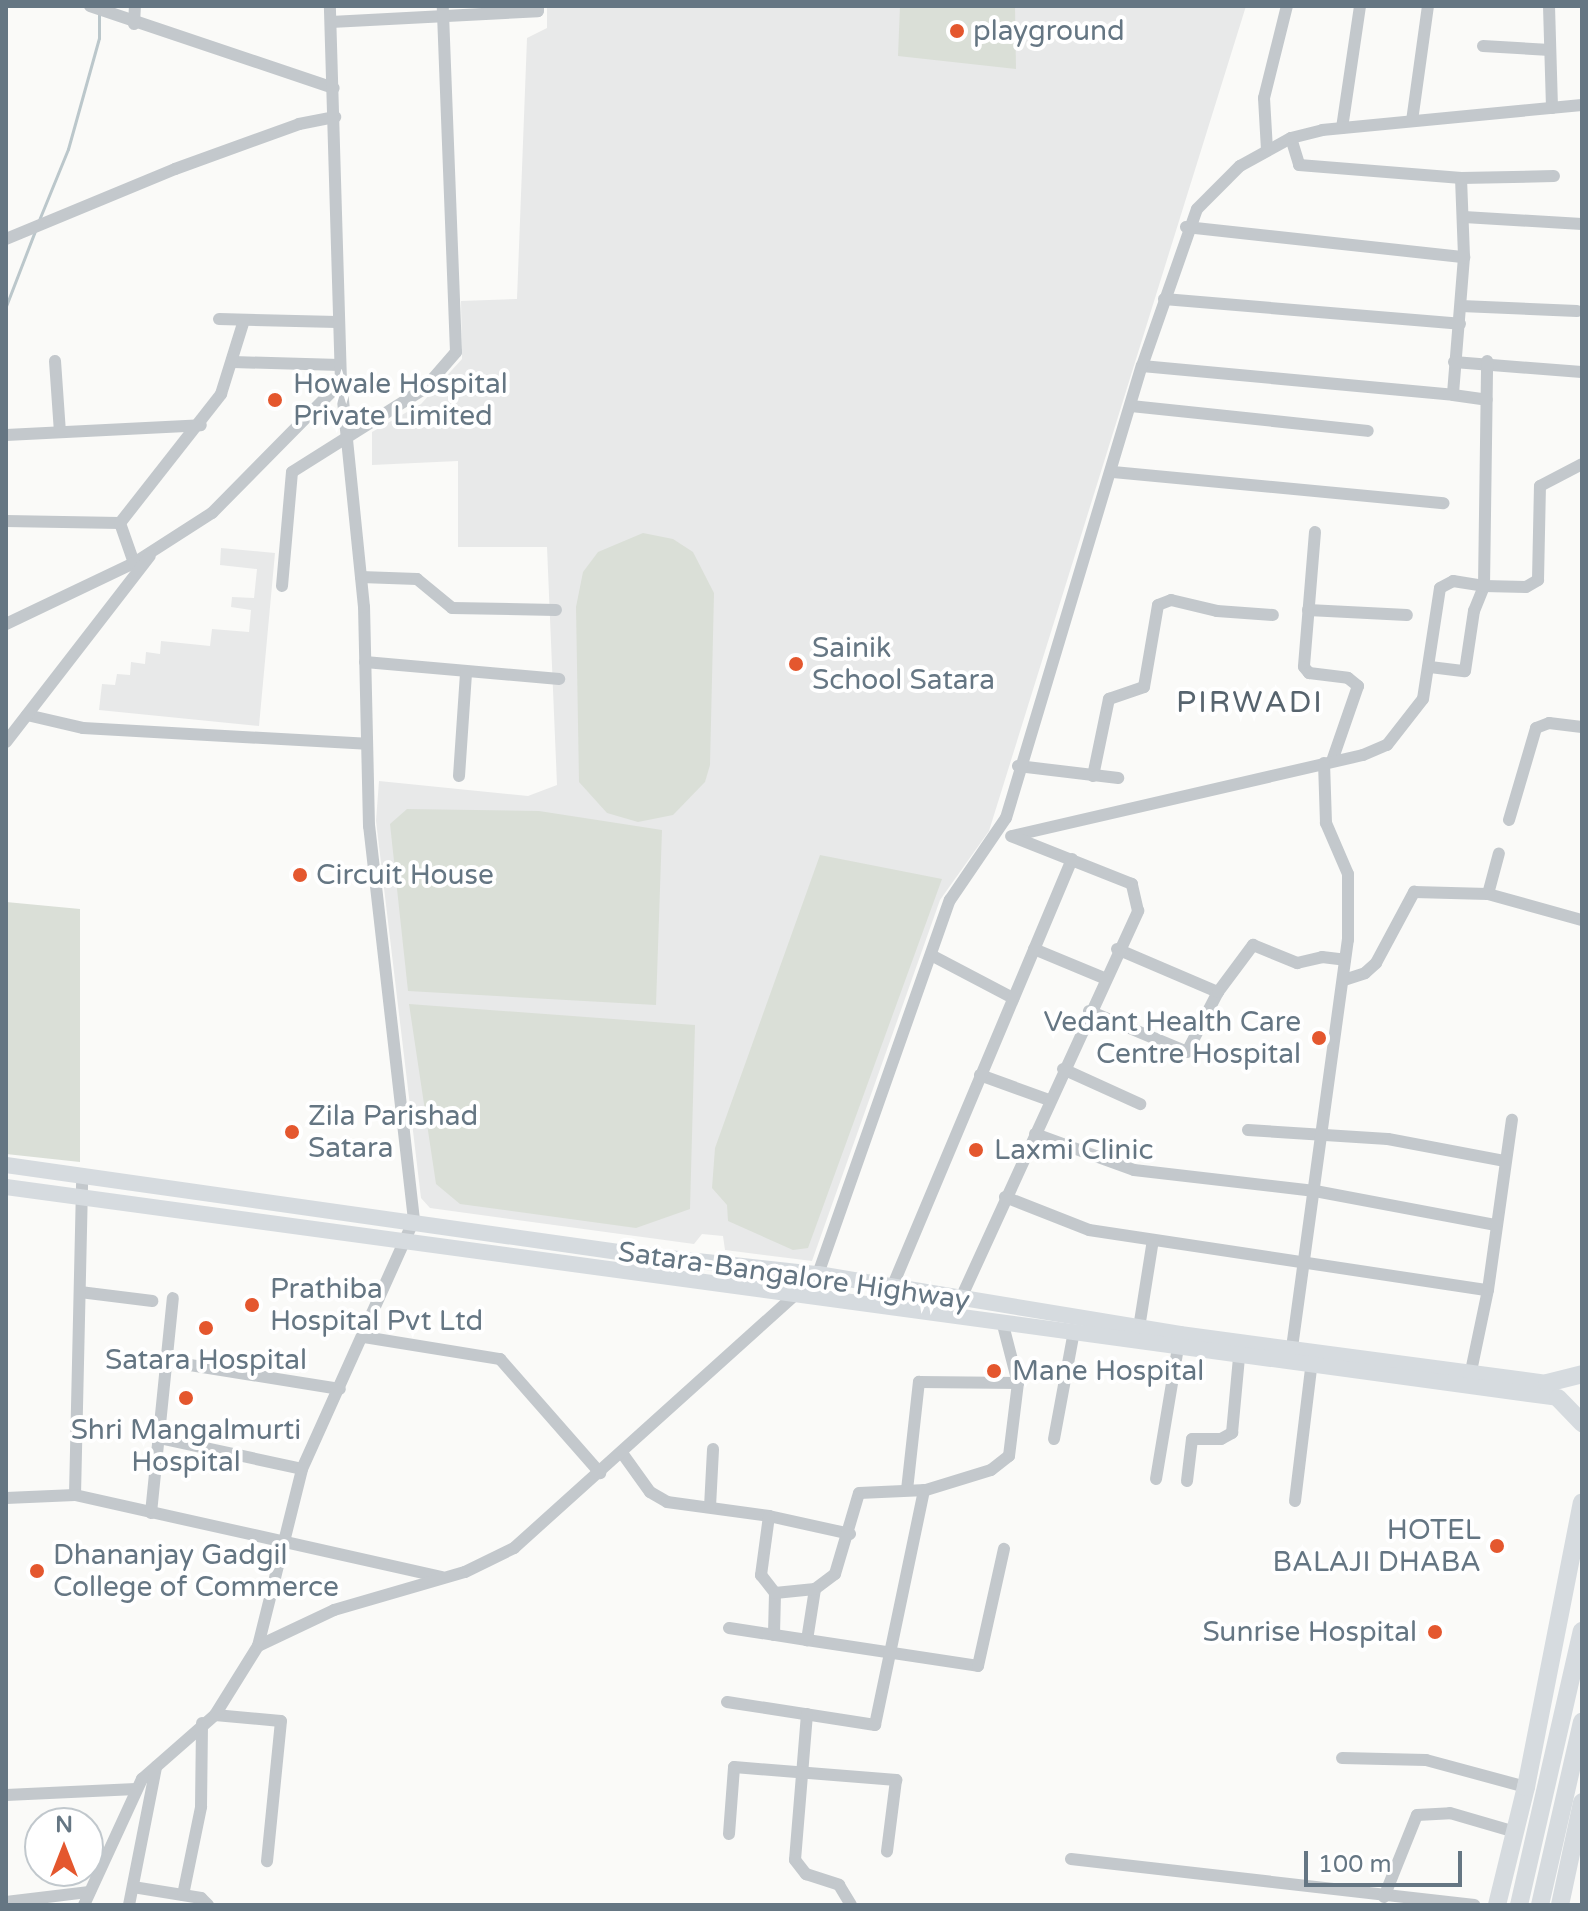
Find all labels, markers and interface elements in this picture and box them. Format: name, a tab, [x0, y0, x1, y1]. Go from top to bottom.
place label: playground	[973, 14, 1125, 48]
marker: playground	[948, 22, 966, 40]
place label: Howale Hospital Private Limited	[293, 367, 508, 433]
marker: Howale Hospital Private Limited	[264, 389, 286, 411]
place label: Sainik School Satara	[812, 631, 995, 697]
marker: Sainik School Satara	[787, 655, 805, 673]
district label: PIRWADI	[1176, 685, 1324, 721]
place label: Circuit House	[316, 858, 494, 892]
marker: Circuit House	[291, 866, 309, 884]
place label: Vedant Health Care Centre Hospital	[1043, 1005, 1301, 1071]
marker: Vedant Health Care Centre Hospital	[1308, 1027, 1330, 1049]
place label: Zila Parishad Satara	[308, 1099, 478, 1165]
marker: Zila Parishad Satara	[283, 1123, 301, 1141]
place label: Laxmi Clinic	[994, 1133, 1153, 1167]
marker: Laxmi Clinic	[965, 1139, 987, 1161]
street label: Satara-Bangalore Highway	[616, 1235, 972, 1317]
place label: Prathiba Hospital Pvt Ltd	[270, 1272, 483, 1338]
marker: Prathiba Hospital Pvt Ltd	[241, 1294, 263, 1316]
marker: Satara Hospital	[195, 1317, 217, 1339]
place label: Satara Hospital	[105, 1343, 307, 1377]
place label: Mane Hospital	[1012, 1354, 1204, 1388]
marker: Mane Hospital	[983, 1360, 1005, 1382]
marker: Shri Mangalmurti Hospital	[175, 1387, 197, 1409]
place label: Shri Mangalmurti Hospital	[71, 1413, 301, 1479]
place label: HOTEL BALAJI DHABA	[1273, 1513, 1481, 1579]
marker: HOTEL BALAJI DHABA	[1488, 1537, 1506, 1555]
place label: Dhananjay Gadgil College of Commerce	[53, 1538, 339, 1604]
marker: Dhananjay Gadgil College of Commerce	[28, 1562, 46, 1580]
place label: Sunrise Hospital	[1202, 1615, 1417, 1649]
marker: Sunrise Hospital	[1424, 1621, 1446, 1643]
north arrow	[24, 1807, 104, 1887]
text: N	[55, 1812, 73, 1838]
scale bar	[1308, 1835, 1466, 1885]
text: 100 m	[1318, 1850, 1392, 1879]

